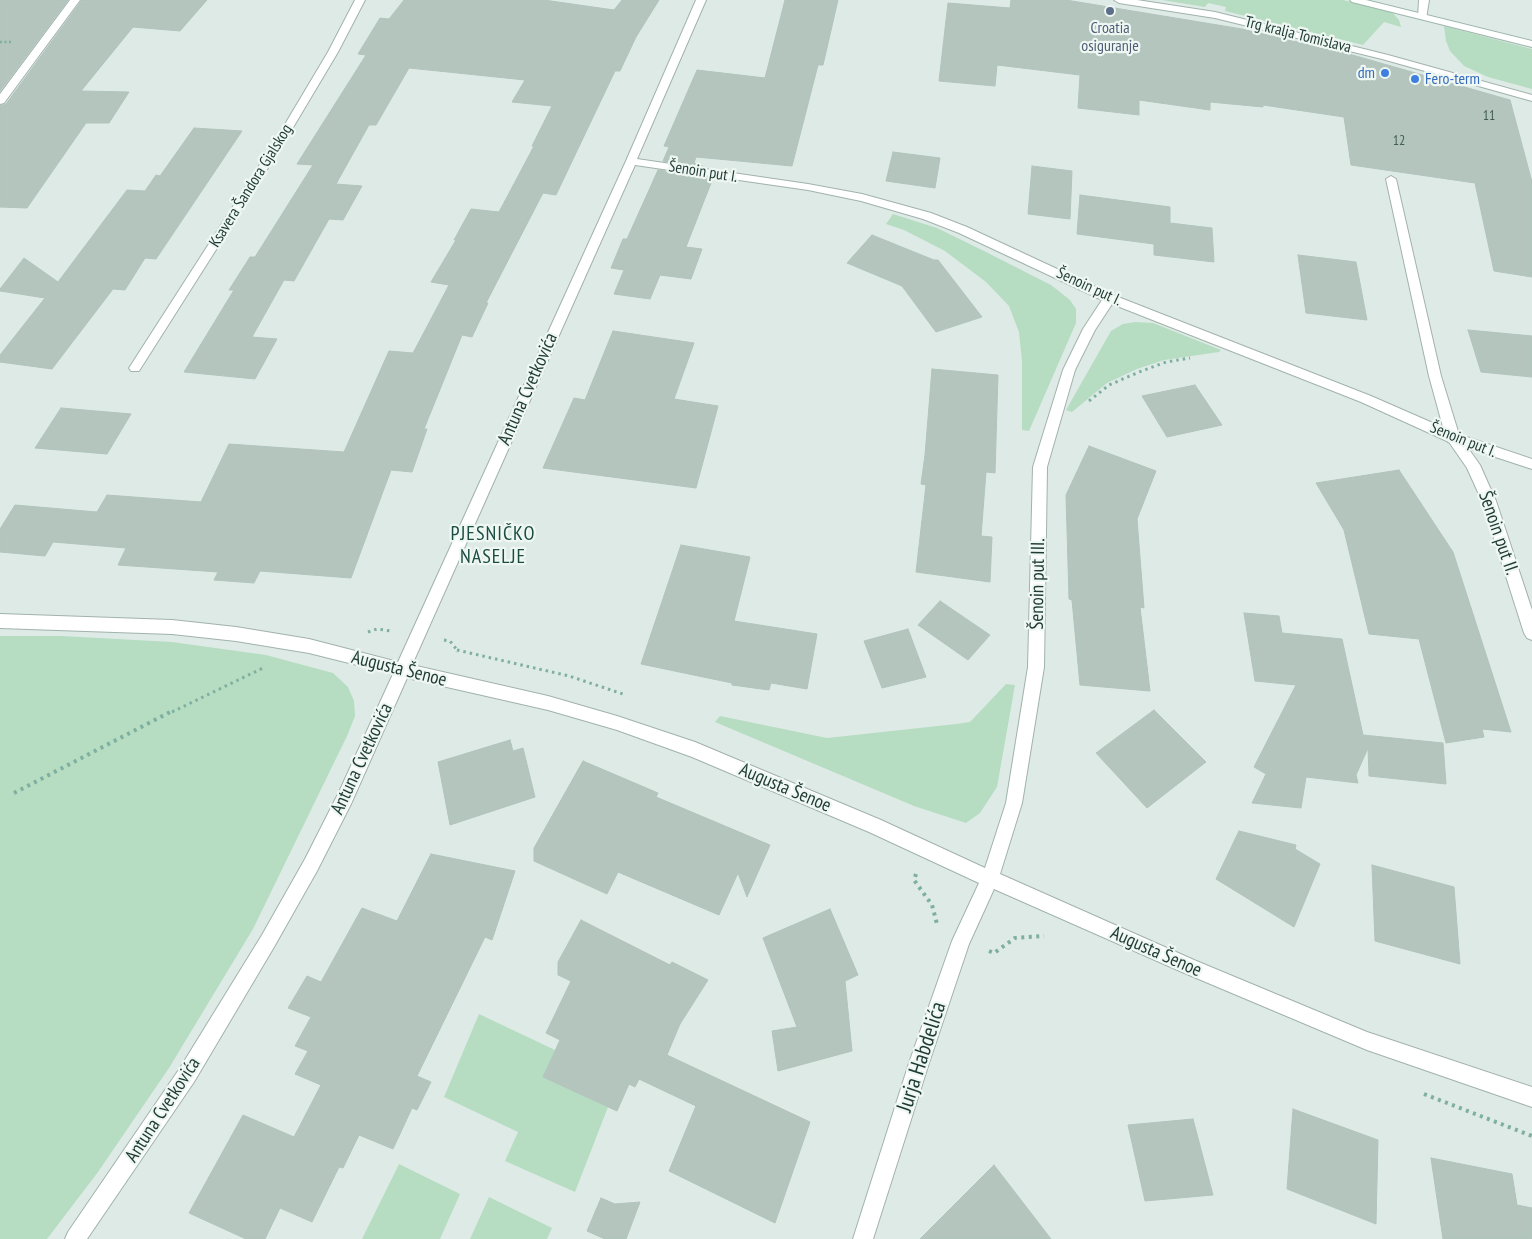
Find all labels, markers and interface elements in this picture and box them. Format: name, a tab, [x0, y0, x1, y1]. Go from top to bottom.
marker: Croatia osiguranje	[1104, 5, 1116, 17]
street label: Trg kralja Tomislava	[1243, 13, 1353, 57]
place label: Croatia osiguranje	[1081, 18, 1139, 56]
place label: dm	[1358, 63, 1375, 83]
marker: dm	[1379, 67, 1391, 79]
place label: Fero-term	[1425, 69, 1480, 89]
marker: Fero-term	[1409, 73, 1421, 85]
house number: 11	[1483, 108, 1495, 124]
street label: Ksavera Šandora Gjalskog	[205, 121, 297, 251]
house number: 12	[1393, 133, 1405, 149]
street label: Šenoin put I.	[667, 157, 739, 187]
street label: Šenoin put I.	[1053, 264, 1125, 310]
street label: Antuna Cvetkovića	[493, 329, 563, 449]
street label: Šenoin put I.	[1427, 418, 1499, 462]
street label: Šenoin put II.	[1473, 488, 1523, 578]
district label: PJESNIČKO NASELJE	[449, 522, 537, 569]
street label: Šenoin put III.	[1026, 538, 1050, 630]
street label: Augusta Šenoe	[349, 646, 449, 692]
street label: Antuna Cvetkovića	[326, 700, 398, 818]
street label: Augusta Šenoe	[736, 758, 834, 818]
street label: Augusta Šenoe	[1107, 922, 1205, 982]
street label: Jurja Habdelića	[892, 999, 952, 1115]
street label: Antuna Cvetkovića	[121, 1053, 205, 1167]

